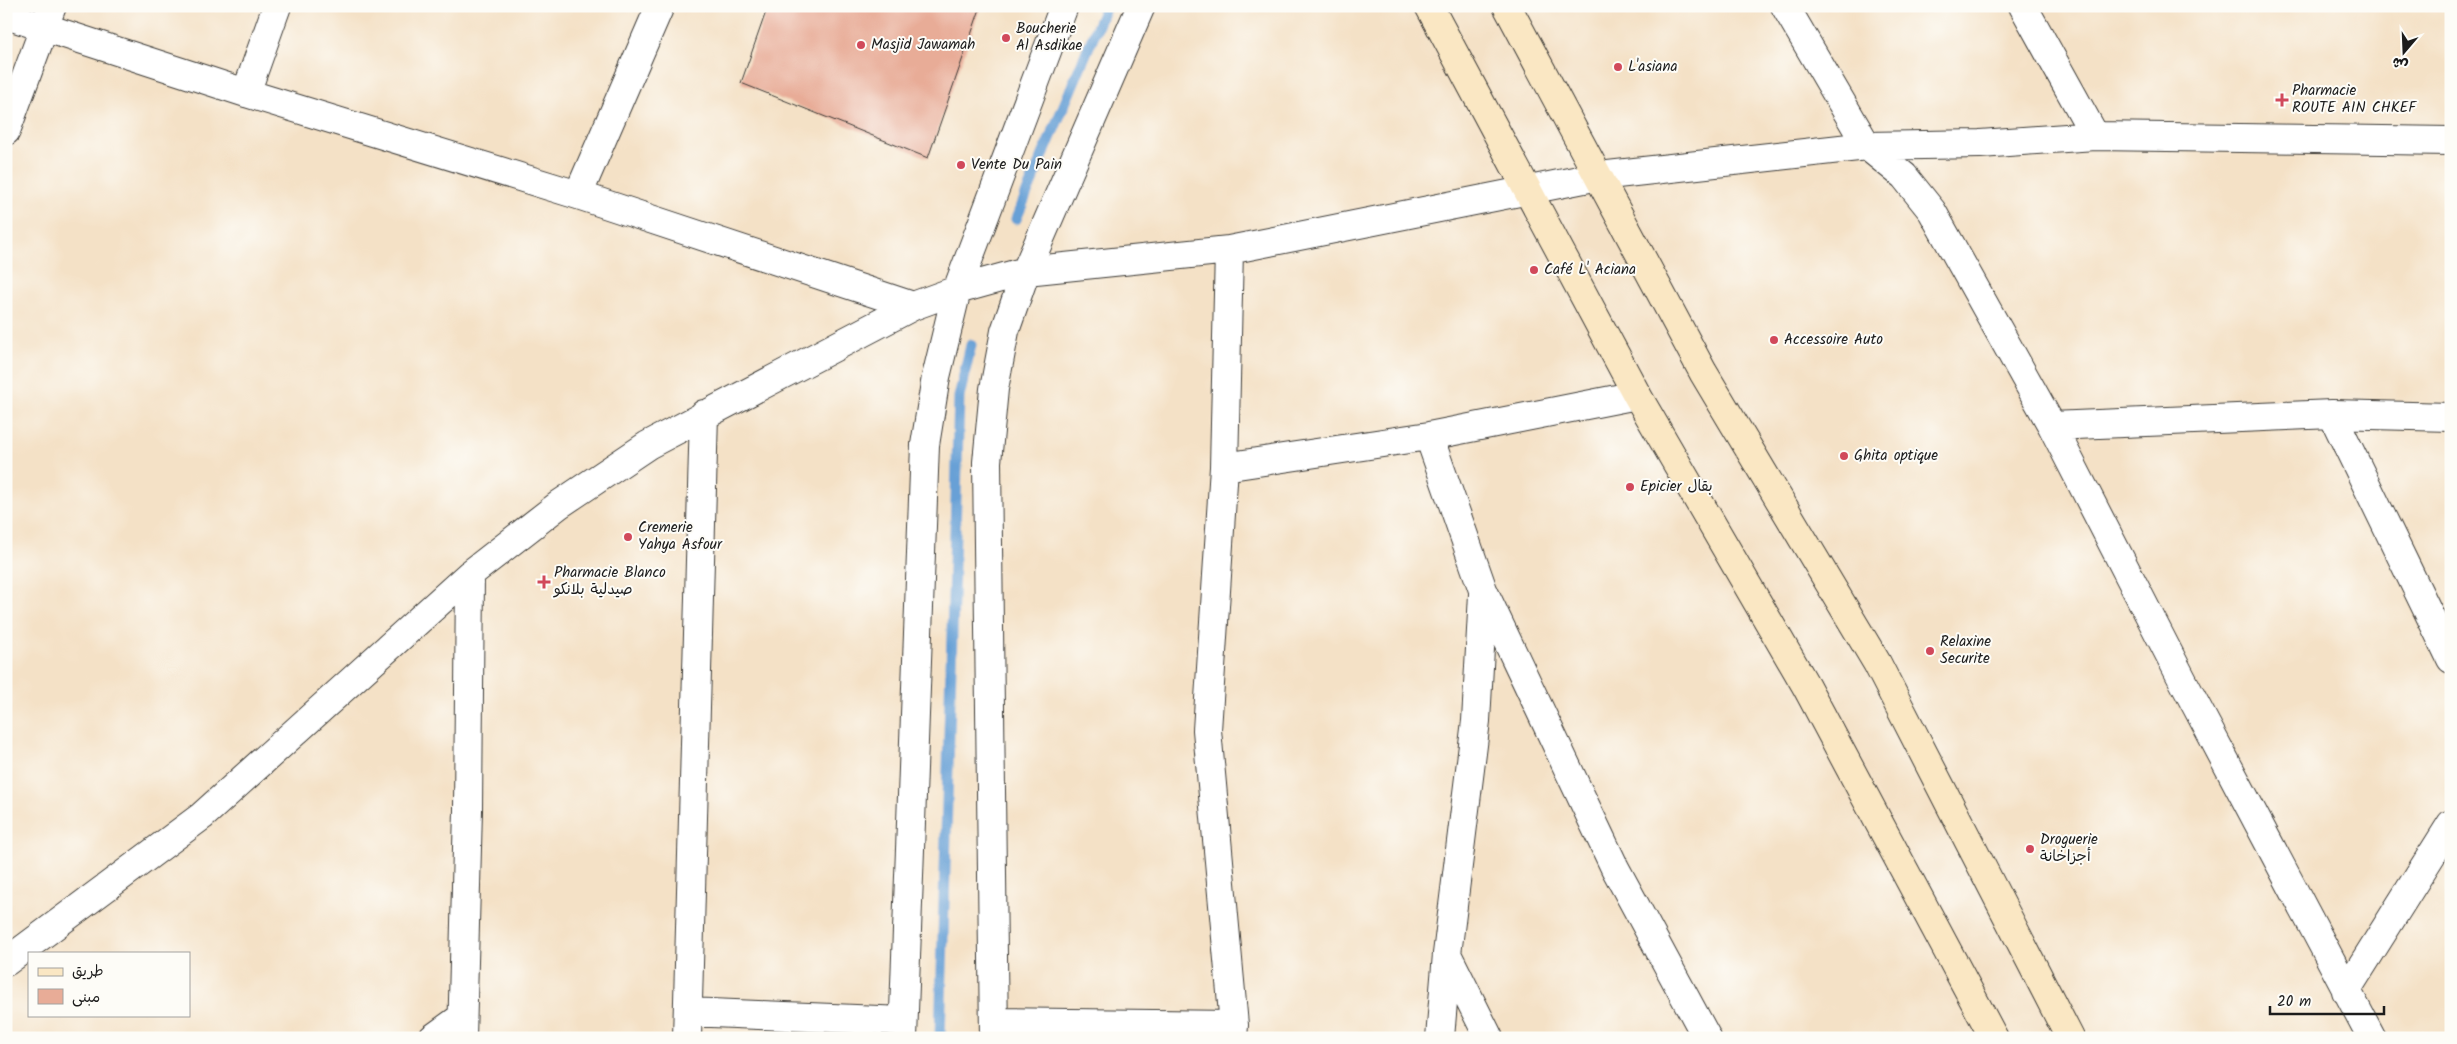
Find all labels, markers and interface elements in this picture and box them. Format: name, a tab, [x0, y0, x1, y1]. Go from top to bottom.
place label: Boucherie Al Asdikae	[1016, 17, 1082, 58]
north arrow	[2380, 28, 2430, 78]
marker: Boucherie Al Asdikae	[1000, 32, 1012, 44]
place label: Masjid Jawamah	[871, 33, 975, 57]
marker: Masjid Jawamah	[855, 39, 867, 51]
text: ش	[2389, 50, 2411, 76]
place label: L'asiana	[1628, 55, 1677, 79]
marker: L'asiana	[1612, 61, 1624, 73]
place label: Pharmacie ROUTE AIN CHKEF	[2292, 79, 2417, 120]
marker: Pharmacie ROUTE AIN CHKEF	[2276, 94, 2288, 106]
place label: Vente Du Pain	[971, 153, 1062, 177]
marker: Vente Du Pain	[955, 159, 967, 171]
place label: Café L' Aciana	[1544, 258, 1636, 282]
marker: Café L' Aciana	[1528, 264, 1540, 276]
place label: Accessoire Auto	[1784, 328, 1883, 352]
marker: Accessoire Auto	[1768, 334, 1780, 346]
place label: Ghita optique	[1854, 444, 1938, 468]
marker: Ghita optique	[1838, 450, 1850, 462]
place label: Epicier بقال	[1640, 475, 1713, 499]
marker: Epicier بقال	[1624, 481, 1636, 493]
place label: Cremerie Yahya Asfour	[638, 516, 723, 557]
marker: Cremerie Yahya Asfour	[622, 531, 634, 543]
place label: Pharmacie Blanco صيدلية بلانكو	[553, 561, 666, 602]
marker: Pharmacie Blanco صيدلية بلانكو	[538, 576, 550, 588]
place label: Relaxine Securite	[1940, 630, 1991, 671]
marker: Relaxine Securite	[1924, 645, 1936, 657]
place label: Droguerie أجزاخانة	[2040, 828, 2098, 869]
marker: Droguerie أجزاخانة	[2024, 843, 2036, 855]
legend	[28, 952, 190, 1016]
text: طريق	[72, 960, 104, 984]
scale bar	[2270, 984, 2383, 1016]
text: مبنى	[72, 986, 100, 1010]
text: 20 m	[2277, 990, 2311, 1014]

